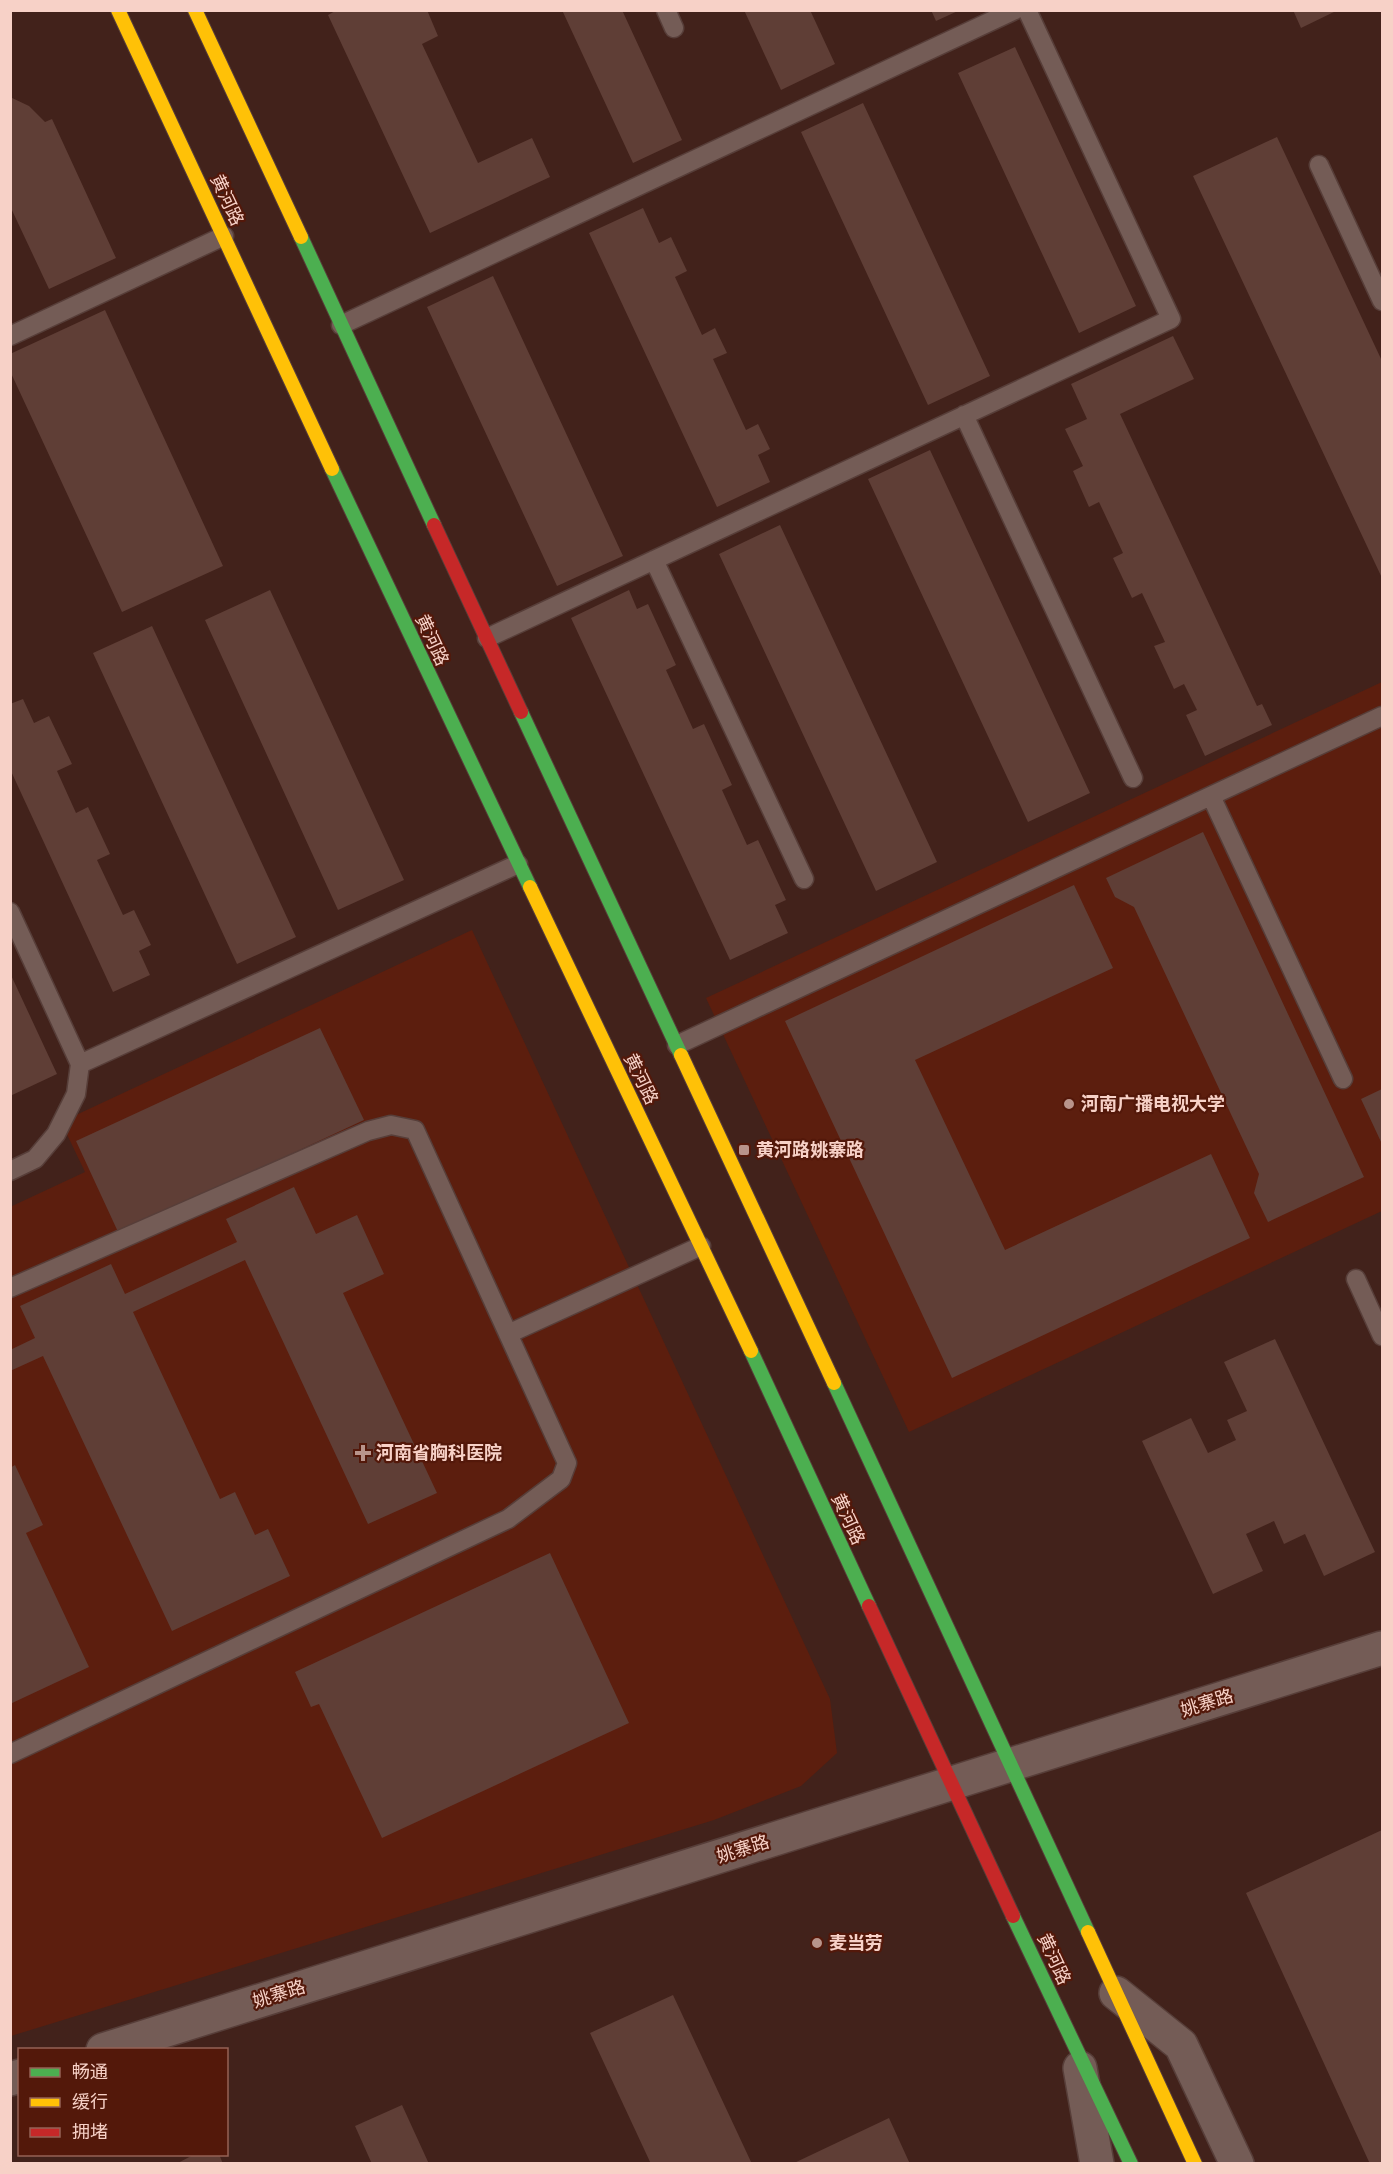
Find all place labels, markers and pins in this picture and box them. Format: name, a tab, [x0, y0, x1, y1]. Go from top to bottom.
place label: 河南广播电视大学	[1081, 1091, 1225, 1115]
marker: 河南广播电视大学	[1062, 1097, 1076, 1111]
place label: 黄河路姚寨路	[756, 1137, 864, 1161]
marker: 黄河路姚寨路	[737, 1143, 751, 1157]
place label: 河南省胸科医院	[376, 1440, 502, 1464]
marker: 河南省胸科医院	[354, 1444, 372, 1462]
place label: 麦当劳	[829, 1930, 883, 1954]
marker: 麦当劳	[810, 1936, 824, 1950]

